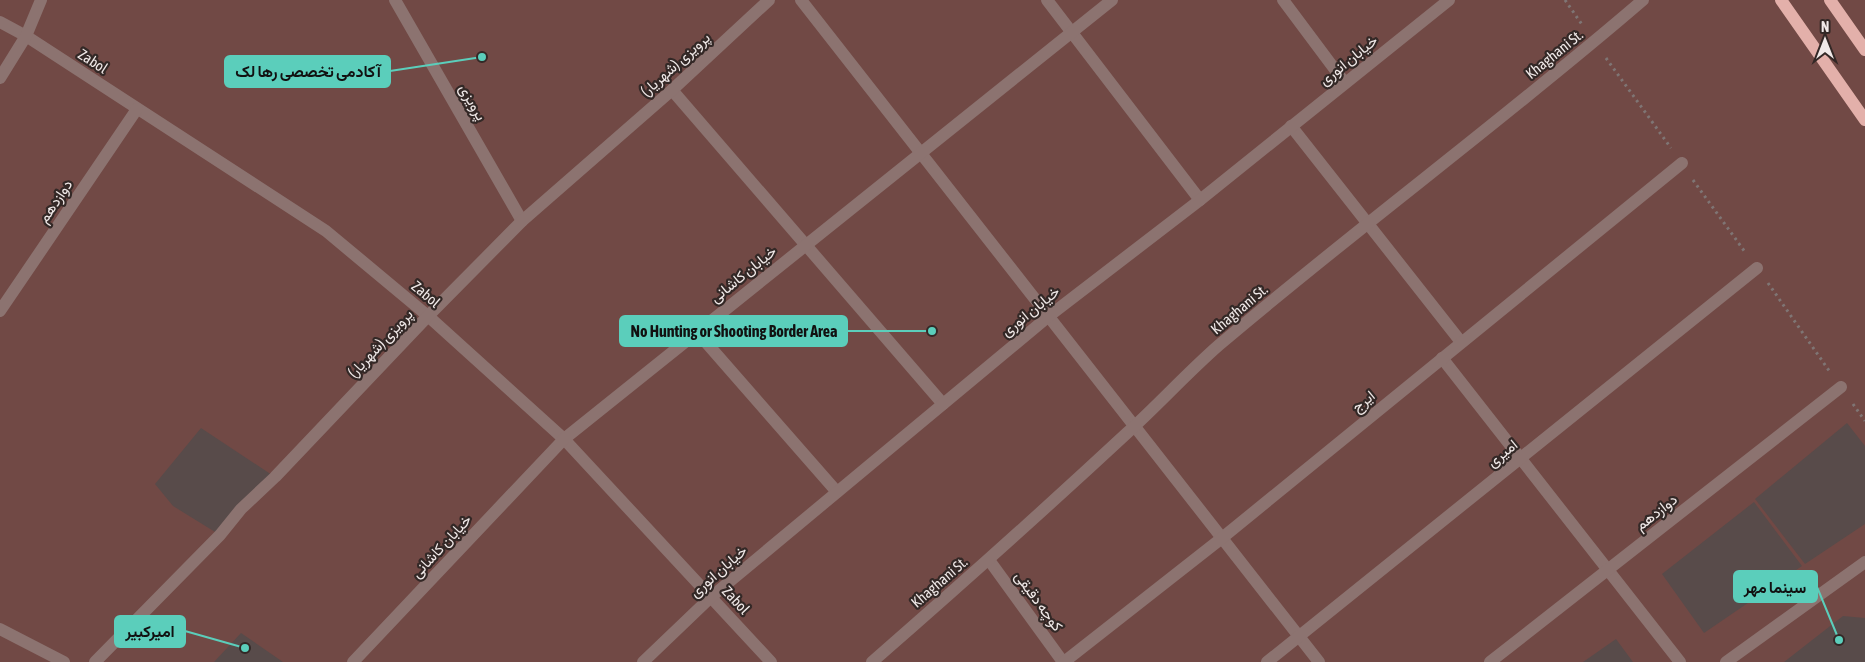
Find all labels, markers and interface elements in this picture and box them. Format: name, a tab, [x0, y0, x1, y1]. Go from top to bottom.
north arrow	[1800, 15, 1850, 65]
text: N	[1821, 19, 1829, 35]
street label: Khaghani St.	[1522, 26, 1586, 82]
street label: پرویزی (شهریار)	[637, 29, 714, 101]
street label: خیابان انوری	[1315, 31, 1382, 90]
street label: Zabol	[75, 45, 111, 77]
callout: آکادمی تخصصی رها لک	[225, 56, 390, 87]
text: آکادمی تخصصی رها لک	[235, 62, 383, 82]
street label: پرویزی	[454, 81, 490, 124]
street label: دوازدهم	[34, 176, 77, 227]
street label: خیابان کاشانی	[706, 242, 781, 307]
street label: Zabol	[408, 277, 444, 311]
street label: Khaghani St.	[1207, 280, 1271, 337]
street label: خیابان انوری	[997, 282, 1064, 341]
street label: پرویزی (شهریار)	[344, 305, 417, 382]
callout: No Hunting or Shooting Border Area	[620, 316, 847, 346]
text: No Hunting or Shooting Border Area	[631, 322, 837, 340]
street label: ایرج	[1348, 387, 1380, 418]
street label: امیری	[1484, 436, 1522, 472]
street label: دوازدهم	[1632, 490, 1682, 535]
street label: خیابان کاشانی	[407, 511, 476, 583]
street label: خیابان انوری	[686, 542, 751, 602]
street label: Khaghani St.	[908, 553, 971, 611]
street label: کوچه دقیقی	[1010, 568, 1067, 636]
callout: سینما مهر	[1734, 571, 1817, 602]
text: سینما مهر	[1743, 578, 1807, 598]
street label: Zabol	[719, 583, 753, 617]
callout: امیرکبیر	[115, 616, 185, 647]
text: امیرکبیر	[124, 622, 175, 642]

